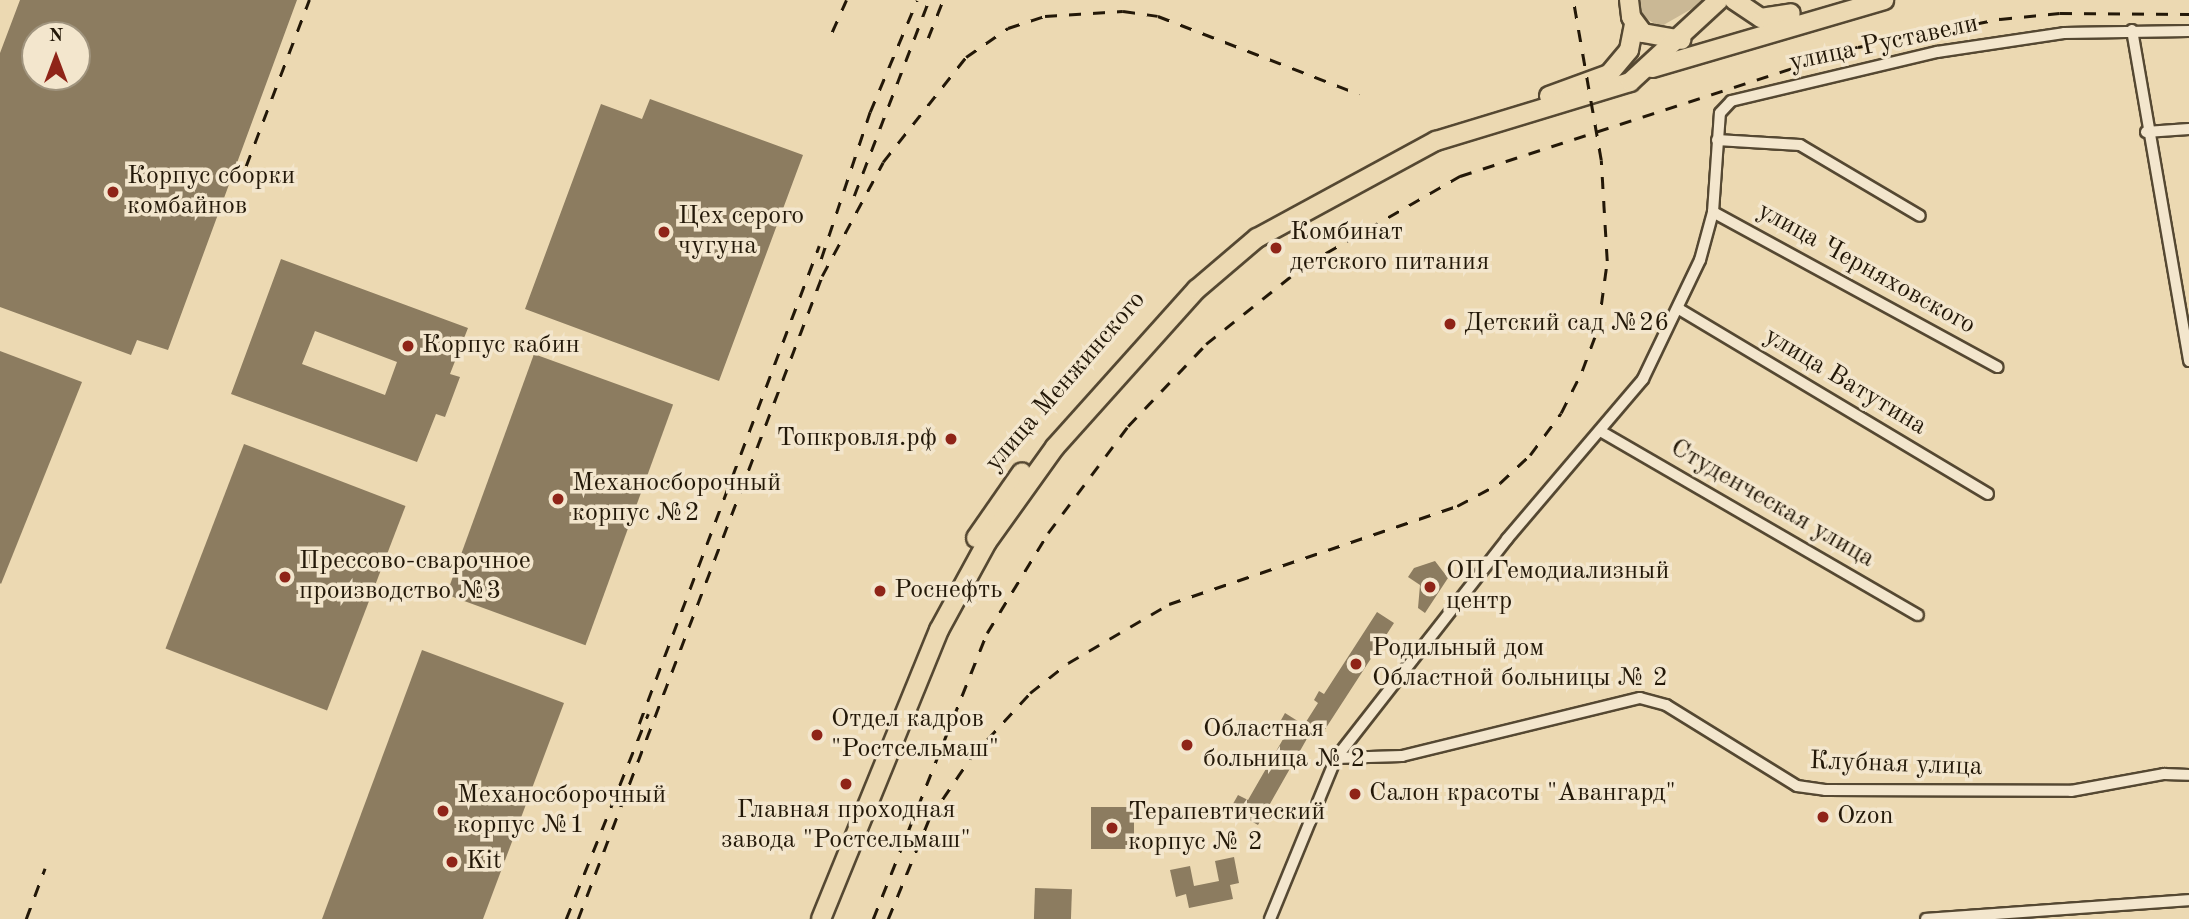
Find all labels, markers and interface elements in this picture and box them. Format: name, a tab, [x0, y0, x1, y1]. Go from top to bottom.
street label: улица Руставели	[1787, 9, 1981, 79]
north arrow	[21, 21, 91, 91]
text: N	[49, 27, 63, 46]
place label: Корпус сборки комбайнов	[127, 161, 295, 222]
marker: Корпус сборки комбайнов	[105, 184, 121, 200]
street label: улица Черняховского	[1752, 196, 1980, 342]
place label: Цех серого чугуна	[678, 201, 804, 262]
place label: Комбинат детского питания	[1290, 217, 1490, 278]
marker: Цех серого чугуна	[656, 224, 672, 240]
marker: Комбинат детского питания	[1268, 240, 1284, 256]
street label: улица Менжинского	[979, 285, 1153, 479]
place label: Детский сад №26	[1464, 308, 1669, 340]
marker: Детский сад №26	[1442, 316, 1458, 332]
street label: улица Ватутина	[1758, 321, 1932, 443]
place label: Корпус кабин	[422, 330, 580, 362]
marker: Корпус кабин	[400, 338, 416, 354]
place label: Топкровля.рф	[777, 423, 937, 455]
marker: Топкровля.рф	[943, 431, 959, 447]
street label: Студенческая улица	[1664, 433, 1880, 575]
place label: Механосборочный корпус №2	[572, 468, 781, 530]
marker: Механосборочный корпус №2	[550, 491, 566, 507]
place label: Прессово-сварочное производство №3	[299, 546, 531, 608]
place label: ОП Гемодиализный центр	[1446, 556, 1669, 618]
marker: Прессово-сварочное производство №3	[277, 569, 293, 585]
place label: Роснефть	[894, 575, 1002, 607]
marker: ОП Гемодиализный центр	[1420, 577, 1440, 597]
marker: Роснефть	[872, 583, 888, 599]
place label: Родильный дом Областной больницы № 2	[1372, 633, 1668, 694]
marker: Родильный дом Областной больницы № 2	[1346, 654, 1366, 674]
place label: Отдел кадров "Ростсельмаш"	[831, 704, 999, 766]
place label: Областная больница № 2	[1203, 714, 1365, 776]
marker: Отдел кадров "Ростсельмаш"	[809, 727, 825, 743]
marker: Областная больница № 2	[1177, 735, 1197, 755]
street label: Клубная улица	[1809, 746, 1983, 784]
marker: Главная проходная завода "Ростсельмаш"	[838, 776, 854, 792]
place label: Салон красоты "Авангард"	[1369, 778, 1676, 810]
place label: Механосборочный корпус №1	[457, 780, 666, 842]
marker: Салон красоты "Авангард"	[1347, 786, 1363, 802]
place label: Главная проходная завода "Ростсельмаш"	[721, 795, 971, 856]
place label: Терапевтический корпус № 2	[1128, 797, 1325, 858]
place label: Ozon	[1837, 801, 1894, 833]
marker: Механосборочный корпус №1	[435, 803, 451, 819]
marker: Ozon	[1815, 809, 1831, 825]
marker: Терапевтический корпус № 2	[1102, 818, 1122, 838]
place label: Kit	[466, 846, 502, 878]
marker: Kit	[444, 854, 460, 870]

